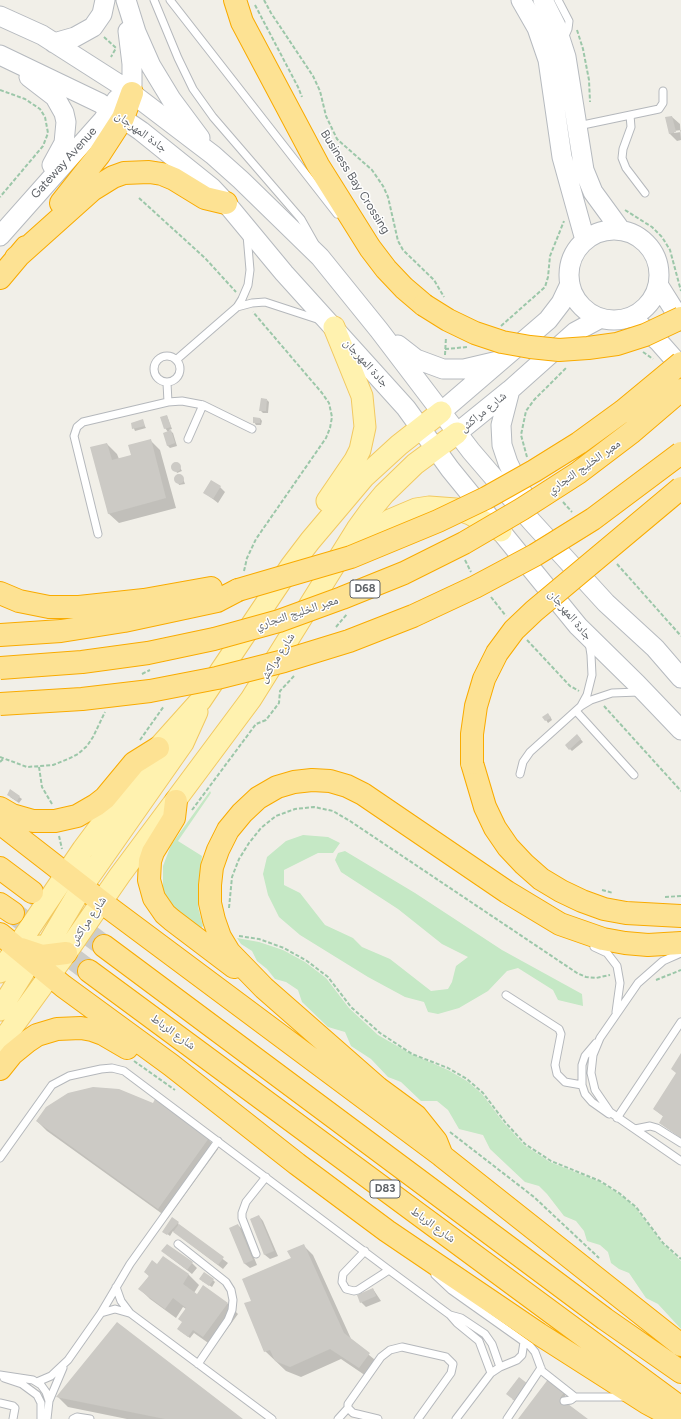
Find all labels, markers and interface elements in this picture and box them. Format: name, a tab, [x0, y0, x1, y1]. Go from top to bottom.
street label: جادة المهرجان	[112, 108, 170, 156]
street label: Gateway Avenue	[28, 124, 100, 202]
street label: Business Bay Crossing	[317, 127, 393, 237]
street label: جادة المهرجان	[340, 336, 392, 390]
street label: شارع مراكش	[457, 389, 509, 435]
street label: معبر الخليج التجاري	[545, 436, 623, 498]
road number: D68	[350, 580, 380, 598]
street label: جادة المهرجان	[545, 587, 595, 643]
street label: معبر الخليج التجاري	[254, 593, 340, 633]
street label: شارع مراكش	[256, 630, 298, 686]
street label: شارع مراكش	[66, 894, 110, 948]
street label: شارع الرباط	[148, 1011, 198, 1053]
road number: D83	[370, 1180, 400, 1198]
street label: شارع الرباط	[408, 1204, 458, 1246]

